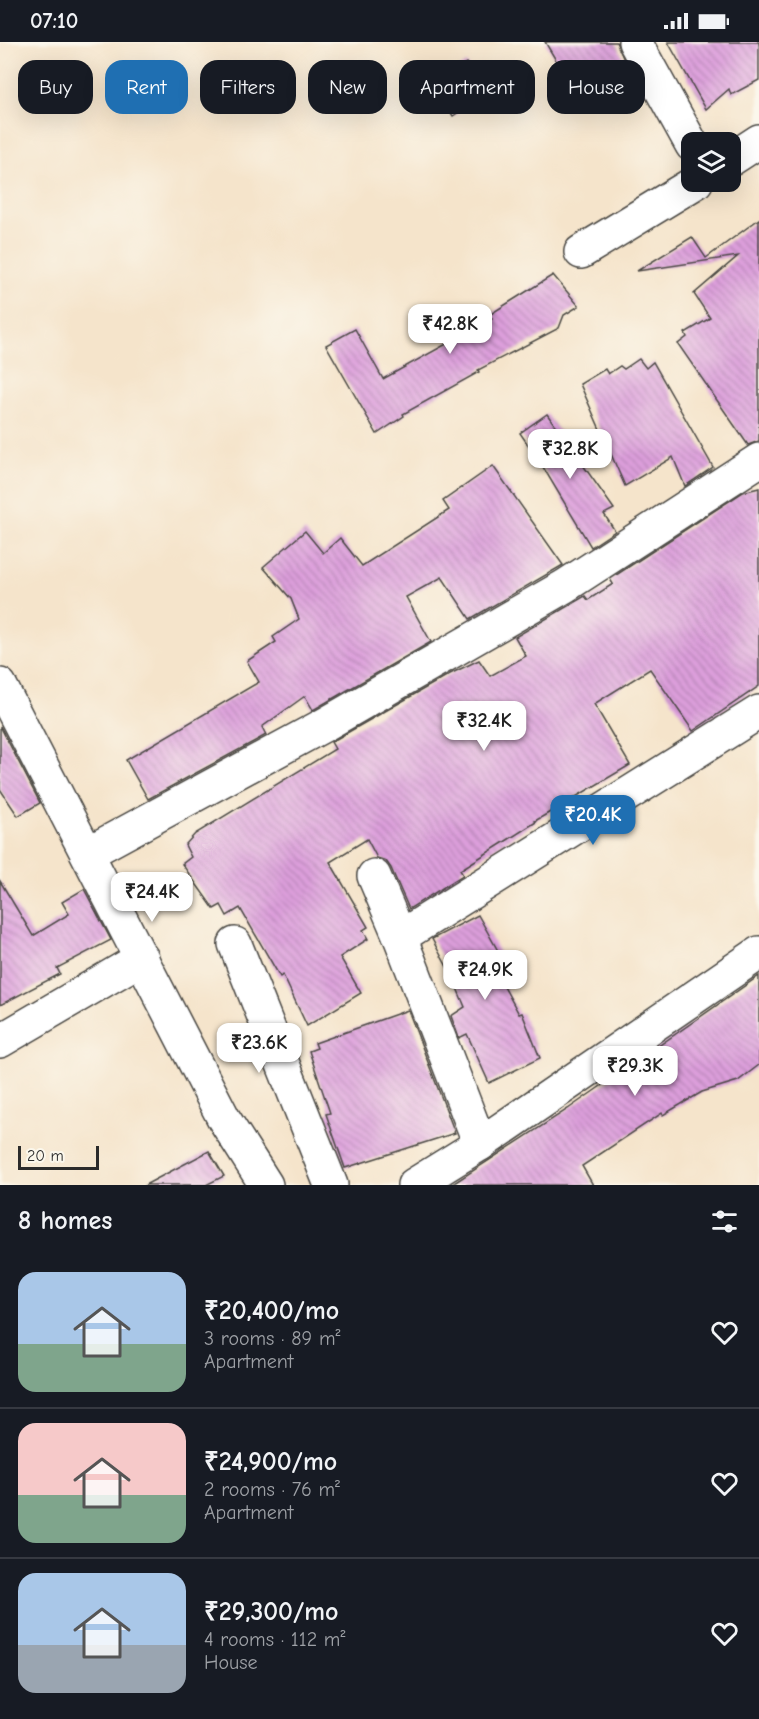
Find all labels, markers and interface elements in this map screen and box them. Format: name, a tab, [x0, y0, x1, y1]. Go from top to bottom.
text: 07:10	[30, 8, 78, 34]
chip: Buy	[18, 60, 93, 114]
chip: Rent	[105, 60, 188, 114]
chip: Filters	[200, 60, 296, 114]
chip: New	[308, 60, 387, 114]
chip: Apartment	[399, 60, 535, 114]
chip: House	[547, 60, 645, 114]
map controls	[681, 132, 741, 192]
button: layers	[681, 132, 741, 192]
pin: ₹42.8K	[401, 304, 499, 355]
text: ₹42.8K	[422, 312, 478, 335]
pin: ₹32.8K	[521, 429, 619, 480]
text: ₹32.8K	[542, 437, 598, 460]
pin: ₹32.4K	[435, 701, 533, 752]
text: ₹32.4K	[456, 709, 512, 732]
pin: ₹20.4K	[544, 795, 642, 846]
text: ₹20.4K	[564, 803, 622, 826]
pin: ₹24.4K	[103, 872, 201, 923]
text: ₹24.4K	[125, 880, 179, 903]
pin: ₹24.9K	[436, 950, 534, 1001]
text: ₹24.9K	[457, 958, 513, 981]
pin: ₹23.6K	[210, 1023, 308, 1074]
text: ₹23.6K	[231, 1031, 287, 1054]
pin: ₹29.3K	[586, 1046, 684, 1097]
text: ₹29.3K	[607, 1054, 663, 1077]
scale bar	[18, 1143, 99, 1170]
text: 20 m	[27, 1147, 64, 1165]
icon: filters	[708, 1205, 741, 1238]
text: 8 homes	[18, 1206, 112, 1236]
icon: home	[66, 1296, 138, 1368]
text: ₹20,400/mo	[204, 1296, 339, 1326]
icon: heart	[708, 1316, 741, 1349]
text: 3 rooms · 89 m²	[204, 1327, 340, 1350]
text: Apartment	[204, 1350, 294, 1373]
icon: home	[66, 1447, 138, 1519]
text: ₹24,900/mo	[204, 1447, 337, 1477]
icon: heart	[708, 1467, 741, 1500]
text: 2 rooms · 76 m²	[204, 1478, 340, 1501]
text: Apartment	[204, 1501, 294, 1524]
icon: home	[66, 1597, 138, 1669]
text: ₹29,300/mo	[204, 1597, 338, 1627]
icon: heart	[708, 1617, 741, 1650]
text: 4 rooms · 112 m²	[204, 1628, 345, 1651]
text: House	[204, 1651, 258, 1674]

